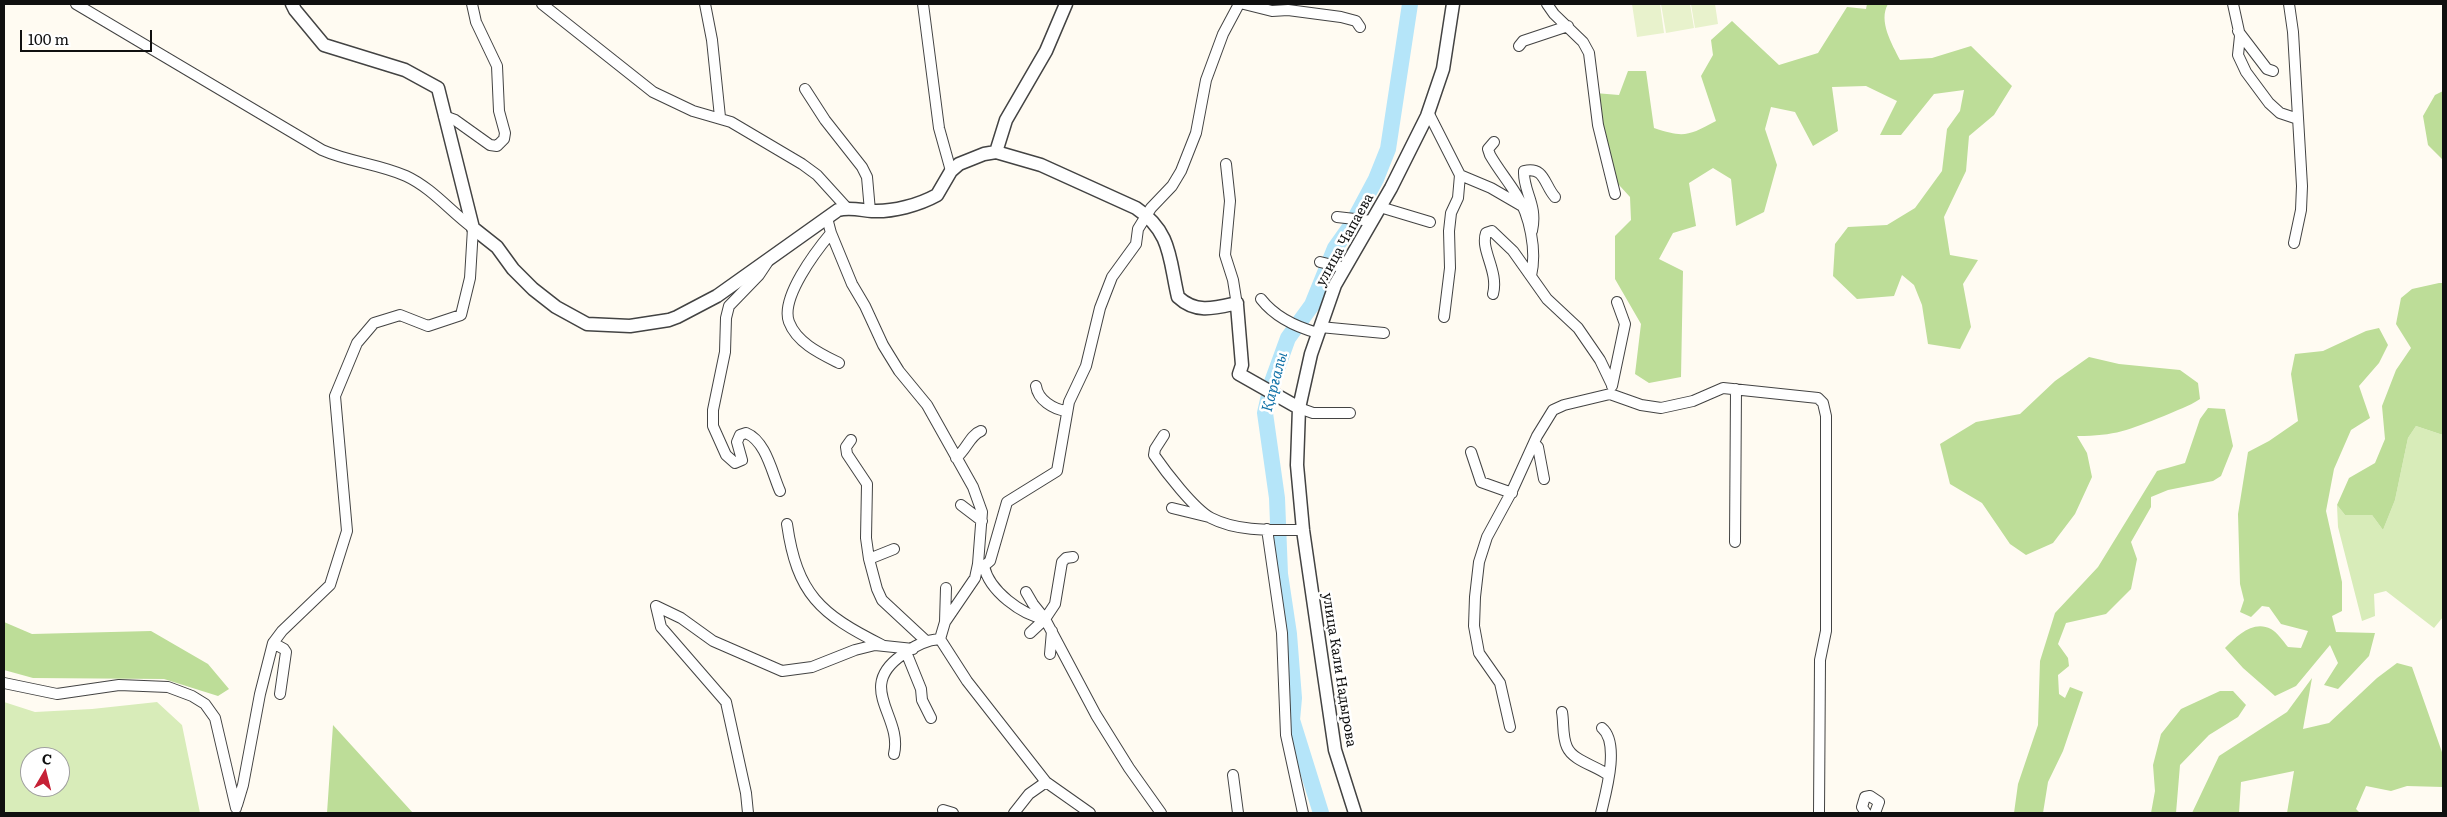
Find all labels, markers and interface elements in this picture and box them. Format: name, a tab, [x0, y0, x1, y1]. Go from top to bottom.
scale bar	[22, 20, 155, 52]
text: 100 m	[28, 27, 69, 50]
street label: улица Чапаева	[1312, 191, 1378, 289]
water label: Қарғалы	[1258, 350, 1292, 414]
street label: улица Кали Надырова	[1318, 592, 1360, 748]
north arrow	[20, 747, 70, 797]
text: С	[41, 748, 53, 769]

